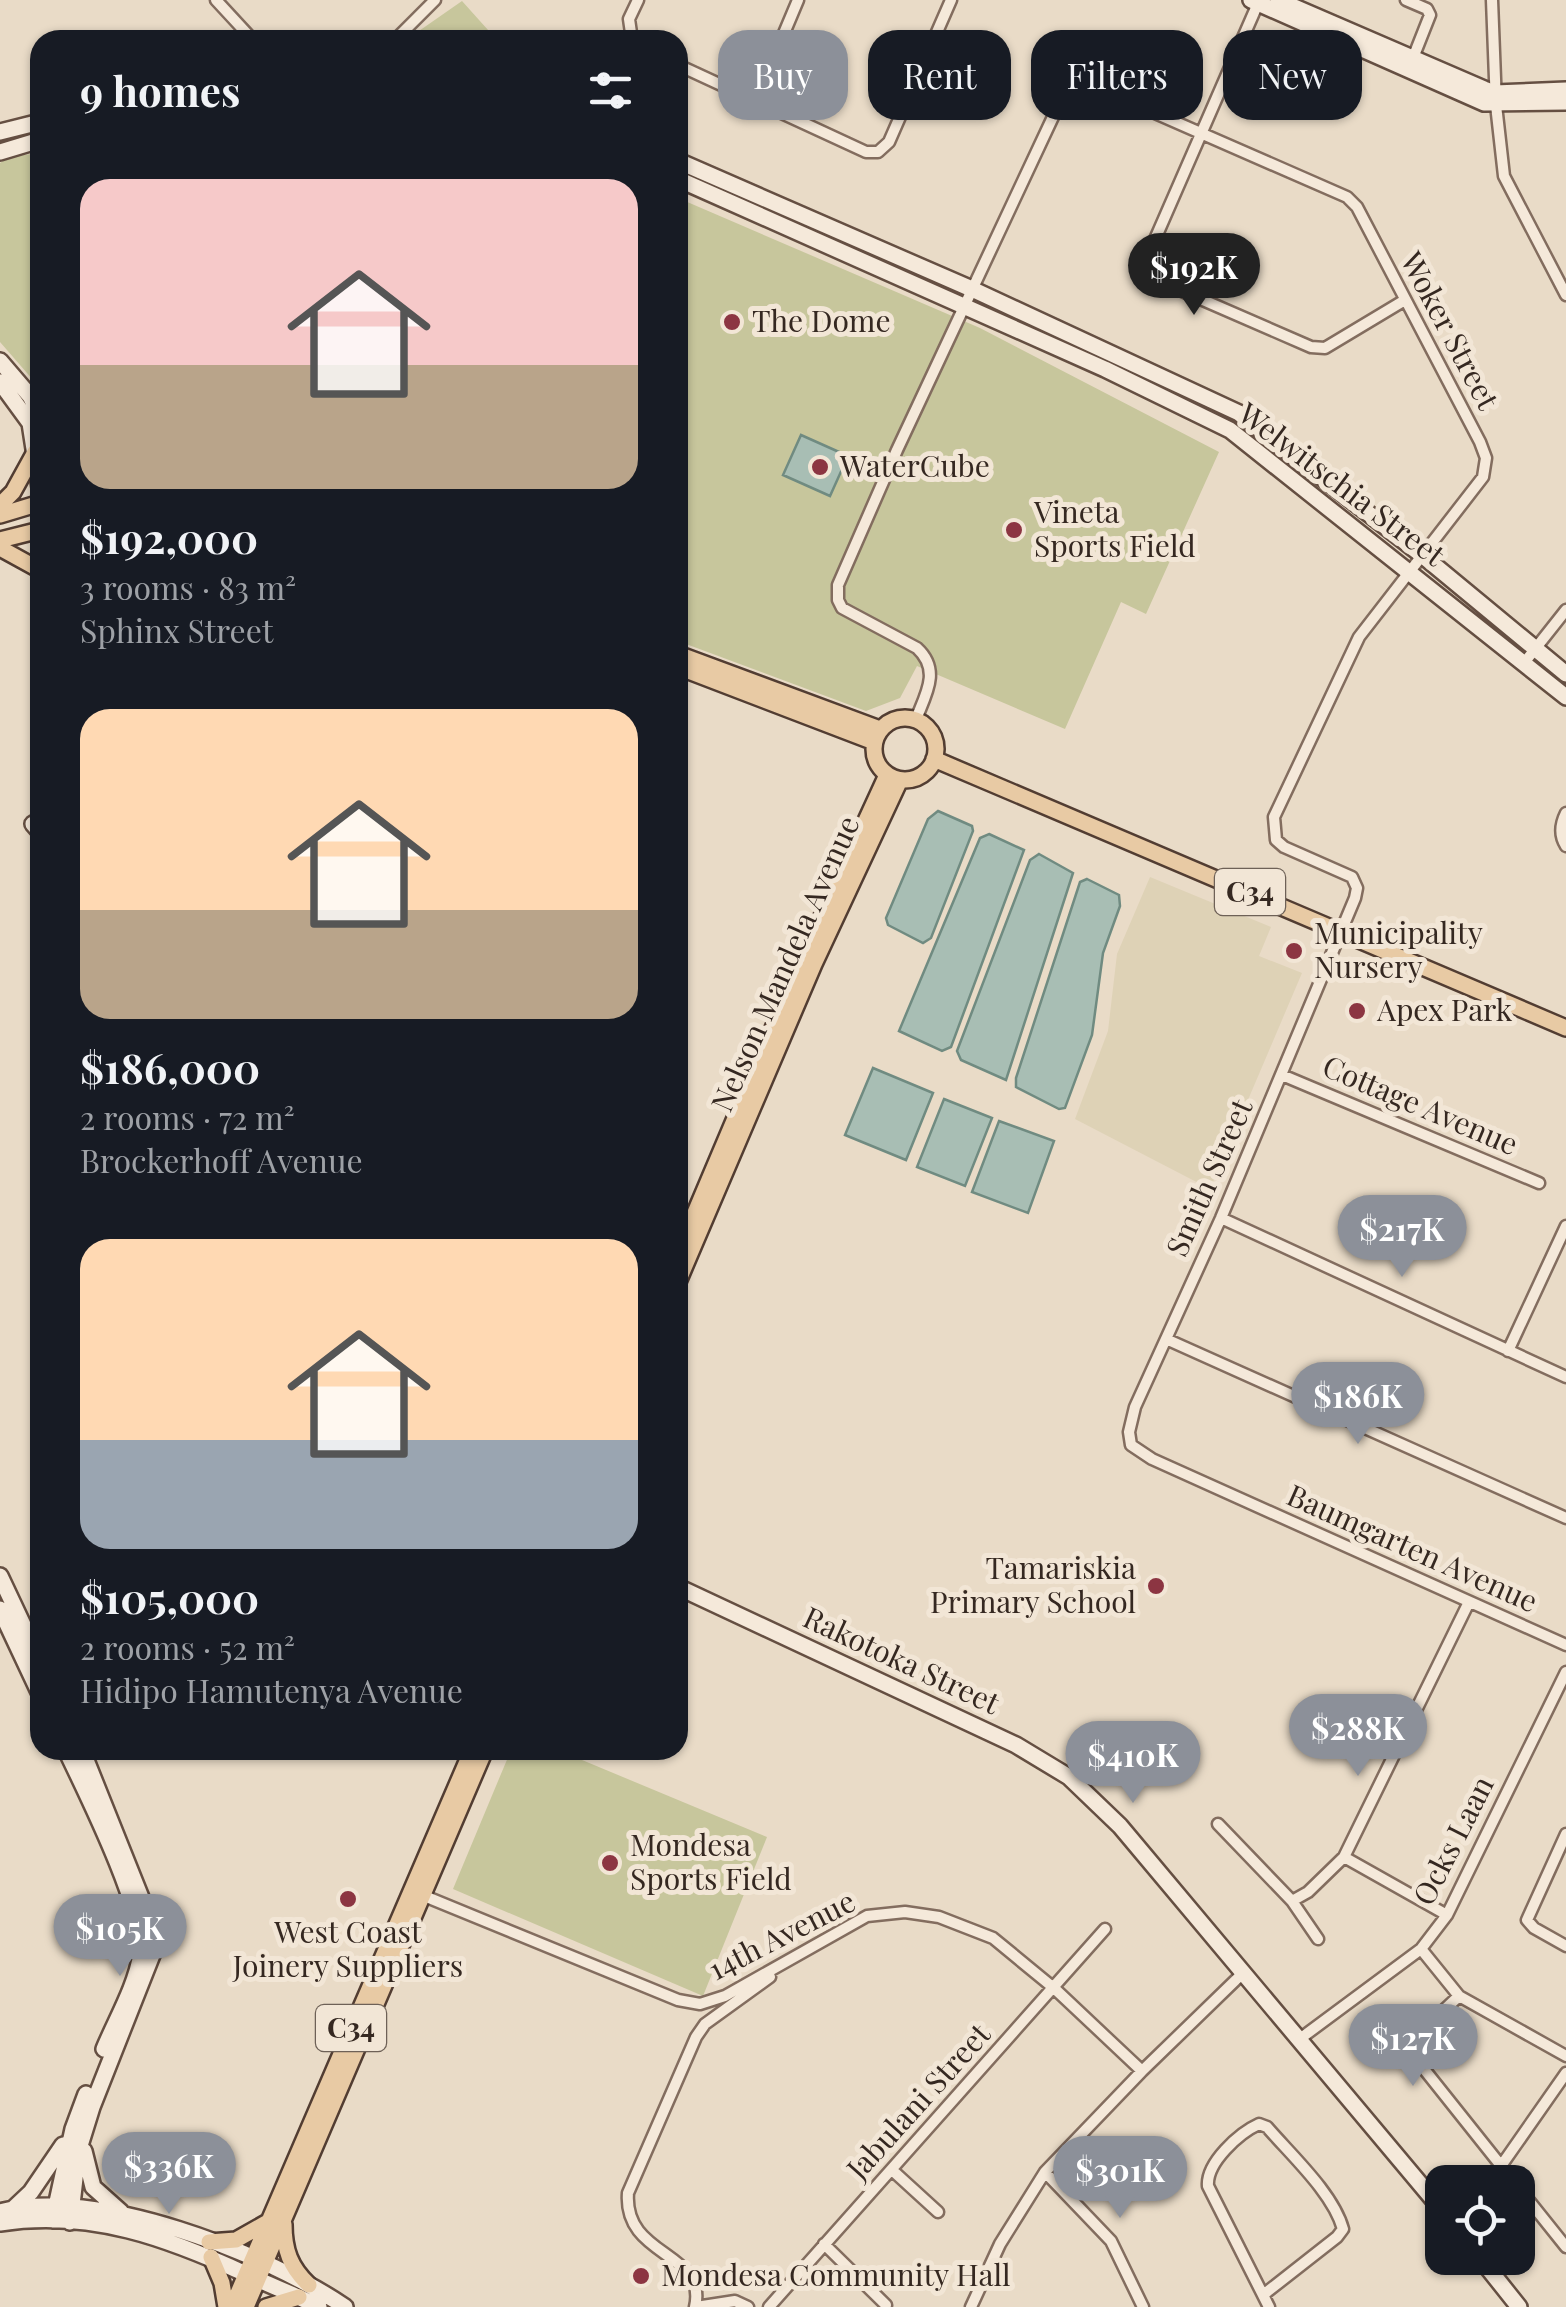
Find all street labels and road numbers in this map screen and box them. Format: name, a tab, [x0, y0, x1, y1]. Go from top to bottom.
street label: Woker Street	[1392, 243, 1509, 416]
street label: Welwitschia Street	[1230, 392, 1454, 574]
street label: Nelson Mandela Avenue	[701, 809, 867, 1117]
road number: C34	[1215, 869, 1285, 915]
street label: Cottage Avenue	[1317, 1045, 1524, 1163]
street label: Smith Street	[1156, 1092, 1261, 1262]
street label: Baumgarten Avenue	[1281, 1474, 1544, 1620]
street label: Rakotoka Street	[797, 1596, 1007, 1722]
street label: Ocks Laan	[1403, 1769, 1502, 1911]
street label: 14th Avenue	[701, 1880, 861, 1988]
road number: C34	[316, 2005, 386, 2051]
street label: Jabulani Street	[836, 2014, 998, 2188]

